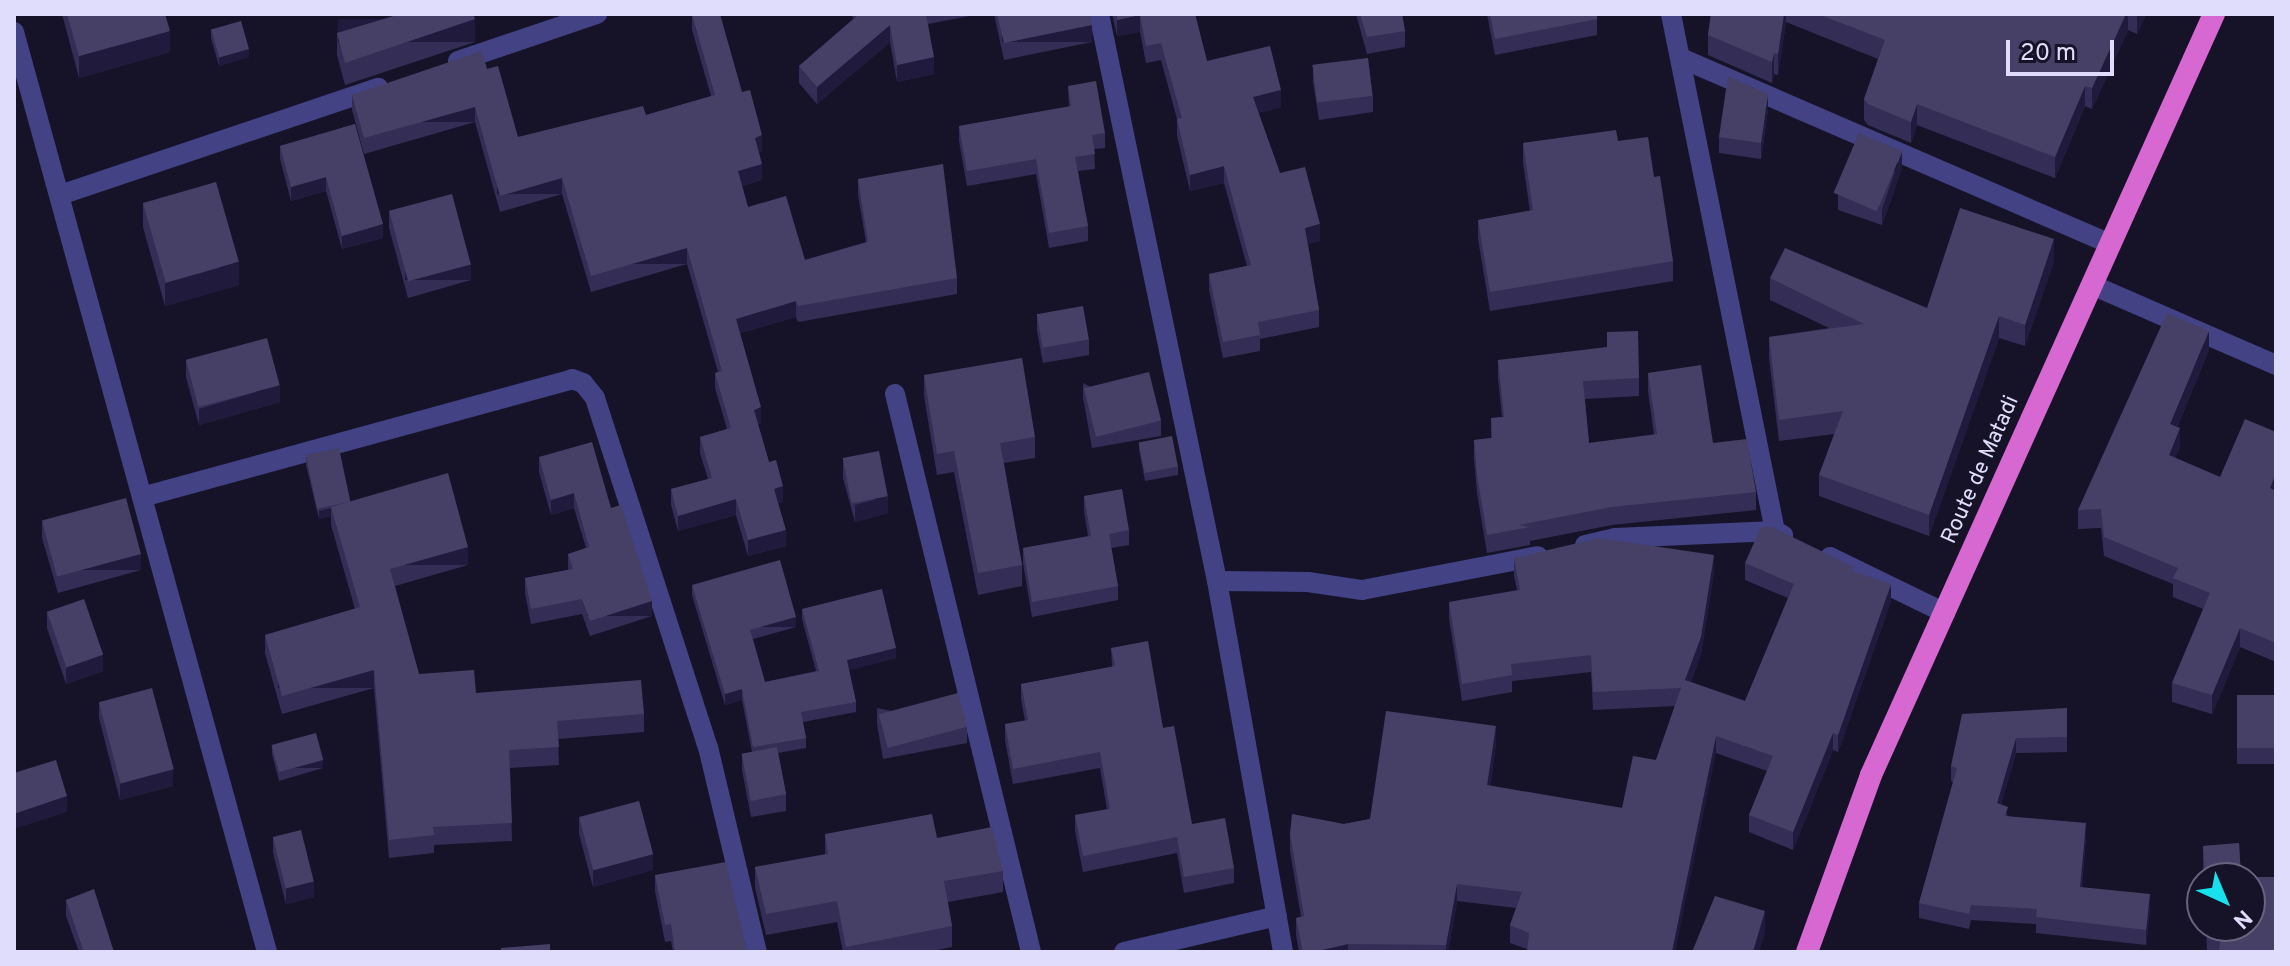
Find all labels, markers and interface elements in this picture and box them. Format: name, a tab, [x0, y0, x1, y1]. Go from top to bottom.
scale bar	[2010, 24, 2118, 74]
text: 20 m	[2020, 39, 2076, 69]
street label: Route de Matadi	[1937, 392, 2025, 548]
north arrow	[2186, 862, 2266, 942]
text: N	[2227, 903, 2257, 933]

